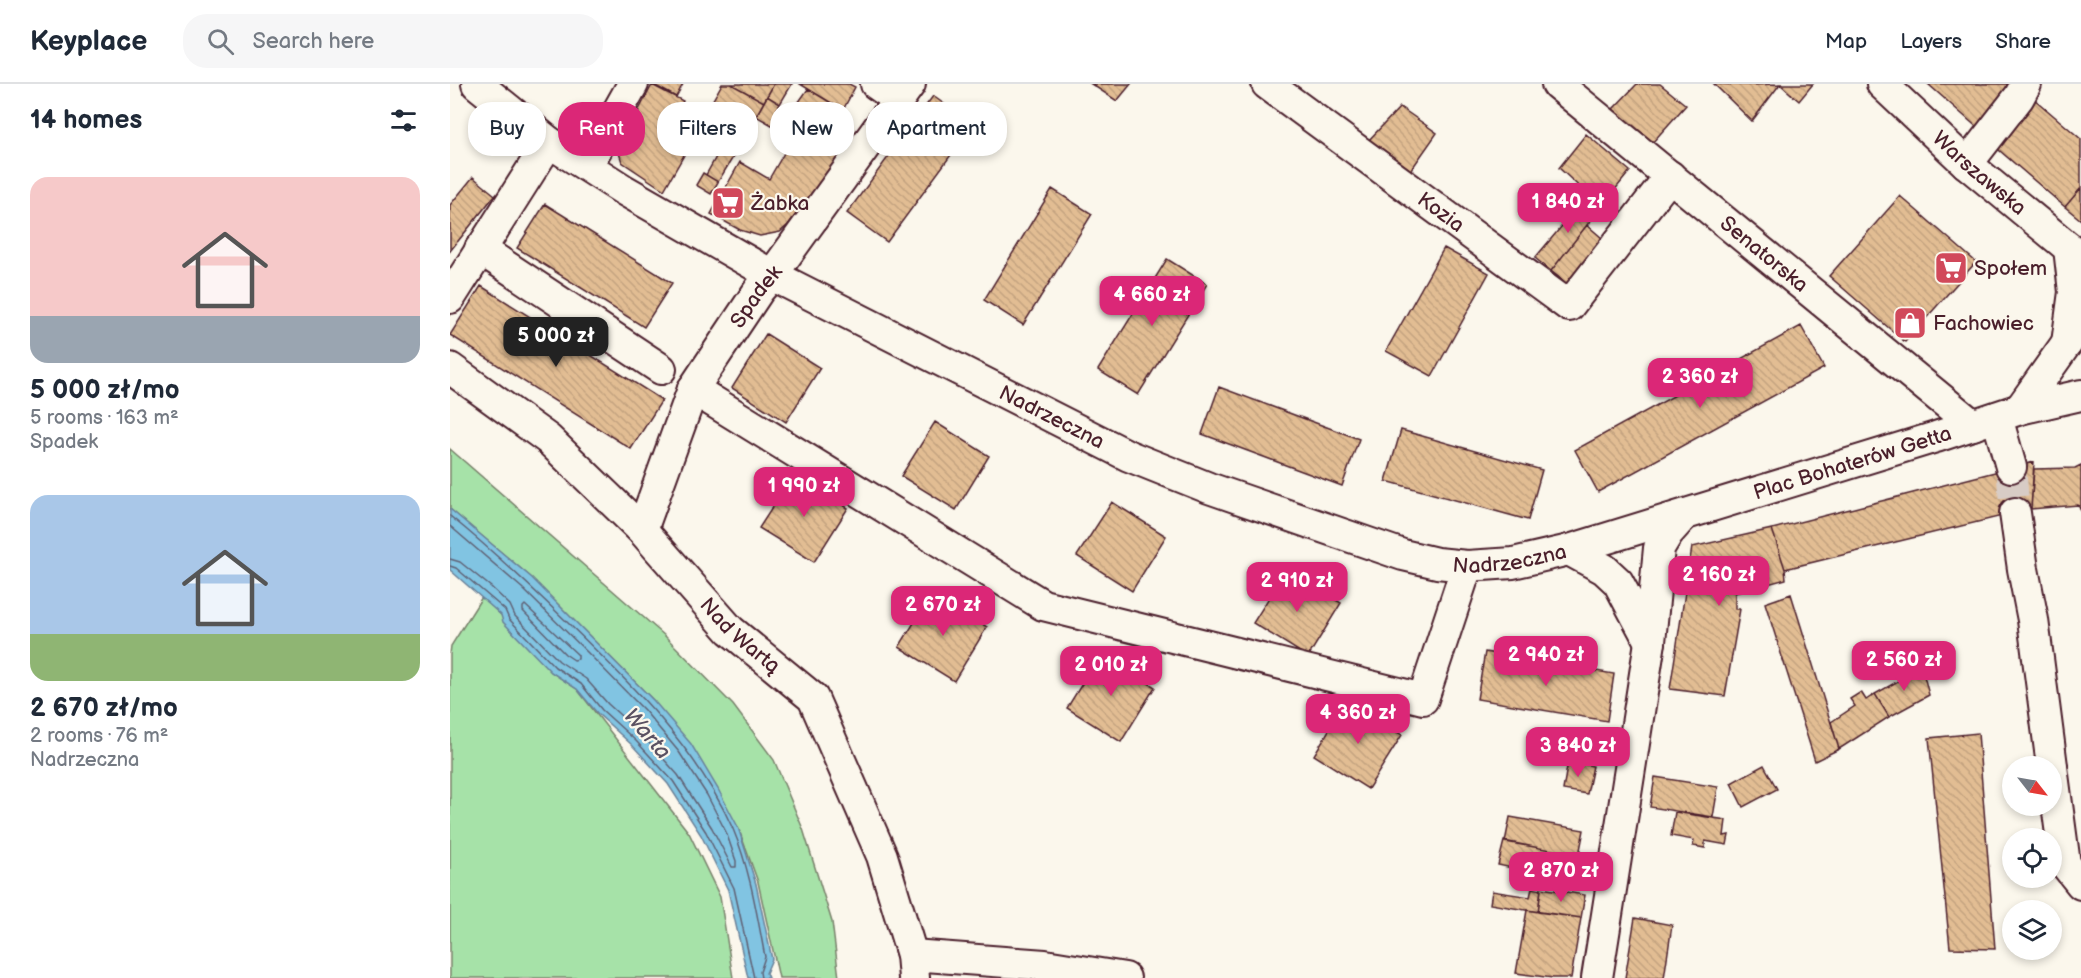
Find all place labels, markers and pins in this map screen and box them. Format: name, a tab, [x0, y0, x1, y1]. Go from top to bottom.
pin: 1 840 zł	[1506, 183, 1630, 234]
supermarket icon: Żabka	[710, 185, 746, 221]
place label: Żabka	[750, 191, 809, 216]
supermarket icon: Społem	[1933, 250, 1969, 286]
place label: Społem	[1974, 256, 2047, 281]
pin: 4 660 zł	[1090, 276, 1214, 327]
shop icon: Fachowiec	[1892, 305, 1928, 341]
place label: Fachowiec	[1933, 311, 2034, 336]
pin: 5 000 zł	[494, 317, 618, 368]
pin: 2 360 zł	[1638, 358, 1762, 409]
pin: 1 990 zł	[742, 467, 866, 518]
pin: 2 160 zł	[1657, 556, 1781, 607]
pin: 2 910 zł	[1235, 562, 1359, 613]
pin: 2 670 zł	[881, 586, 1005, 637]
pin: 2 940 zł	[1484, 636, 1608, 687]
pin: 2 560 zł	[1842, 641, 1966, 692]
pin: 2 010 zł	[1049, 646, 1173, 697]
pin: 4 360 zł	[1296, 694, 1420, 745]
pin: 3 840 zł	[1516, 727, 1640, 778]
pin: 2 870 zł	[1499, 852, 1623, 903]

